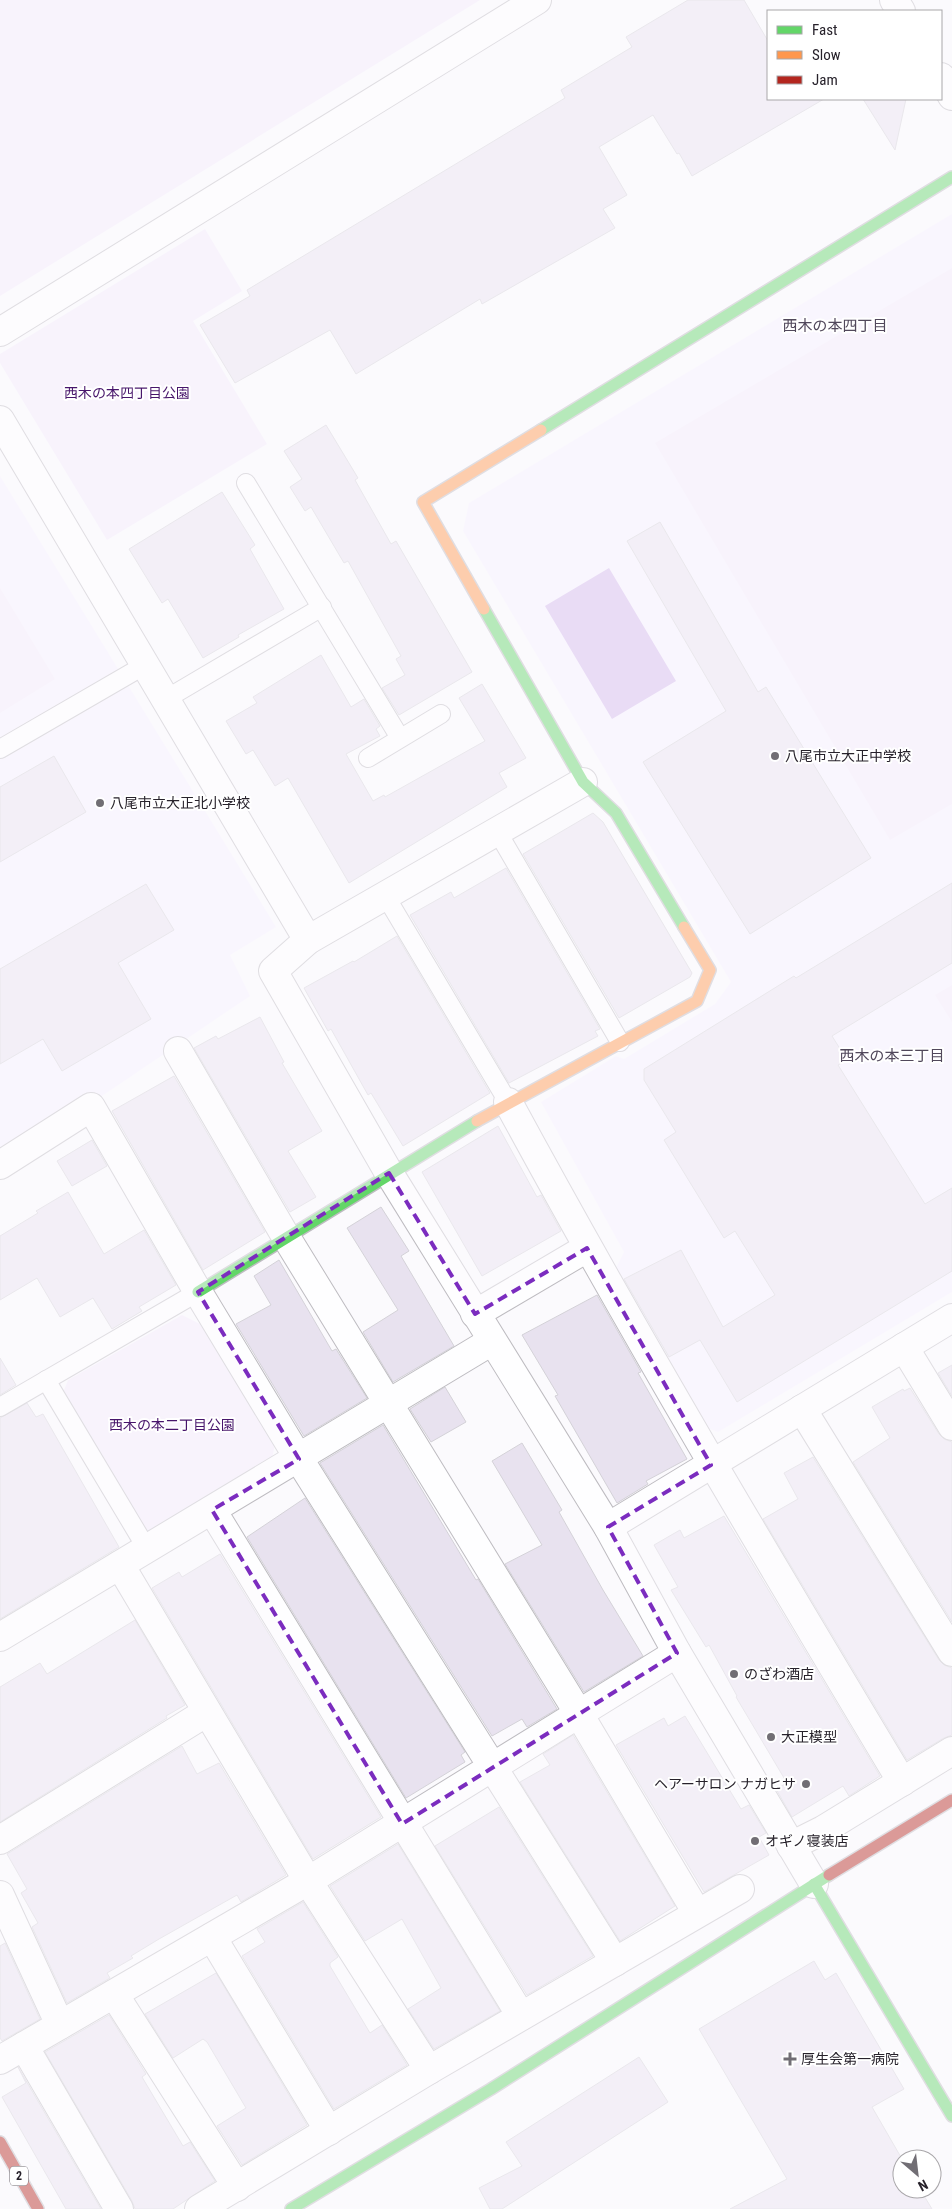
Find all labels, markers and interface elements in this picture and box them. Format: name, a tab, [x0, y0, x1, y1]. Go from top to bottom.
legend	[767, 10, 942, 100]
text: Fast	[812, 21, 837, 39]
text: Slow	[812, 46, 841, 64]
text: Jam	[812, 71, 838, 89]
district label: 西木の本四丁目	[782, 317, 888, 335]
park label: 西木の本四丁目公園	[64, 385, 190, 401]
place label: 八尾市立大正中学校	[785, 748, 911, 764]
marker: 八尾市立大正中学校	[769, 750, 781, 762]
place label: 八尾市立大正北小学校	[110, 795, 250, 811]
marker: 八尾市立大正北小学校	[94, 797, 106, 809]
district label: 西木の本三丁目	[839, 1047, 945, 1065]
park label: 西木の本二丁目公園	[109, 1417, 235, 1433]
place label: のざわ酒店	[744, 1666, 814, 1682]
marker: のざわ酒店	[728, 1668, 740, 1680]
place label: 大正模型	[781, 1729, 837, 1745]
marker: 大正模型	[765, 1731, 777, 1743]
place label: ヘアーサロン ナガヒサ	[654, 1776, 796, 1792]
marker: ヘアーサロン ナガヒサ	[800, 1778, 812, 1790]
place label: オギノ寝装店	[765, 1833, 848, 1849]
marker: オギノ寝装店	[749, 1835, 761, 1847]
place label: 厚生会第一病院	[801, 2051, 899, 2067]
marker: 厚生会第一病院	[783, 2052, 797, 2066]
north arrow	[892, 2149, 942, 2199]
road number: 2	[10, 2166, 28, 2186]
text: N	[916, 2176, 931, 2195]

